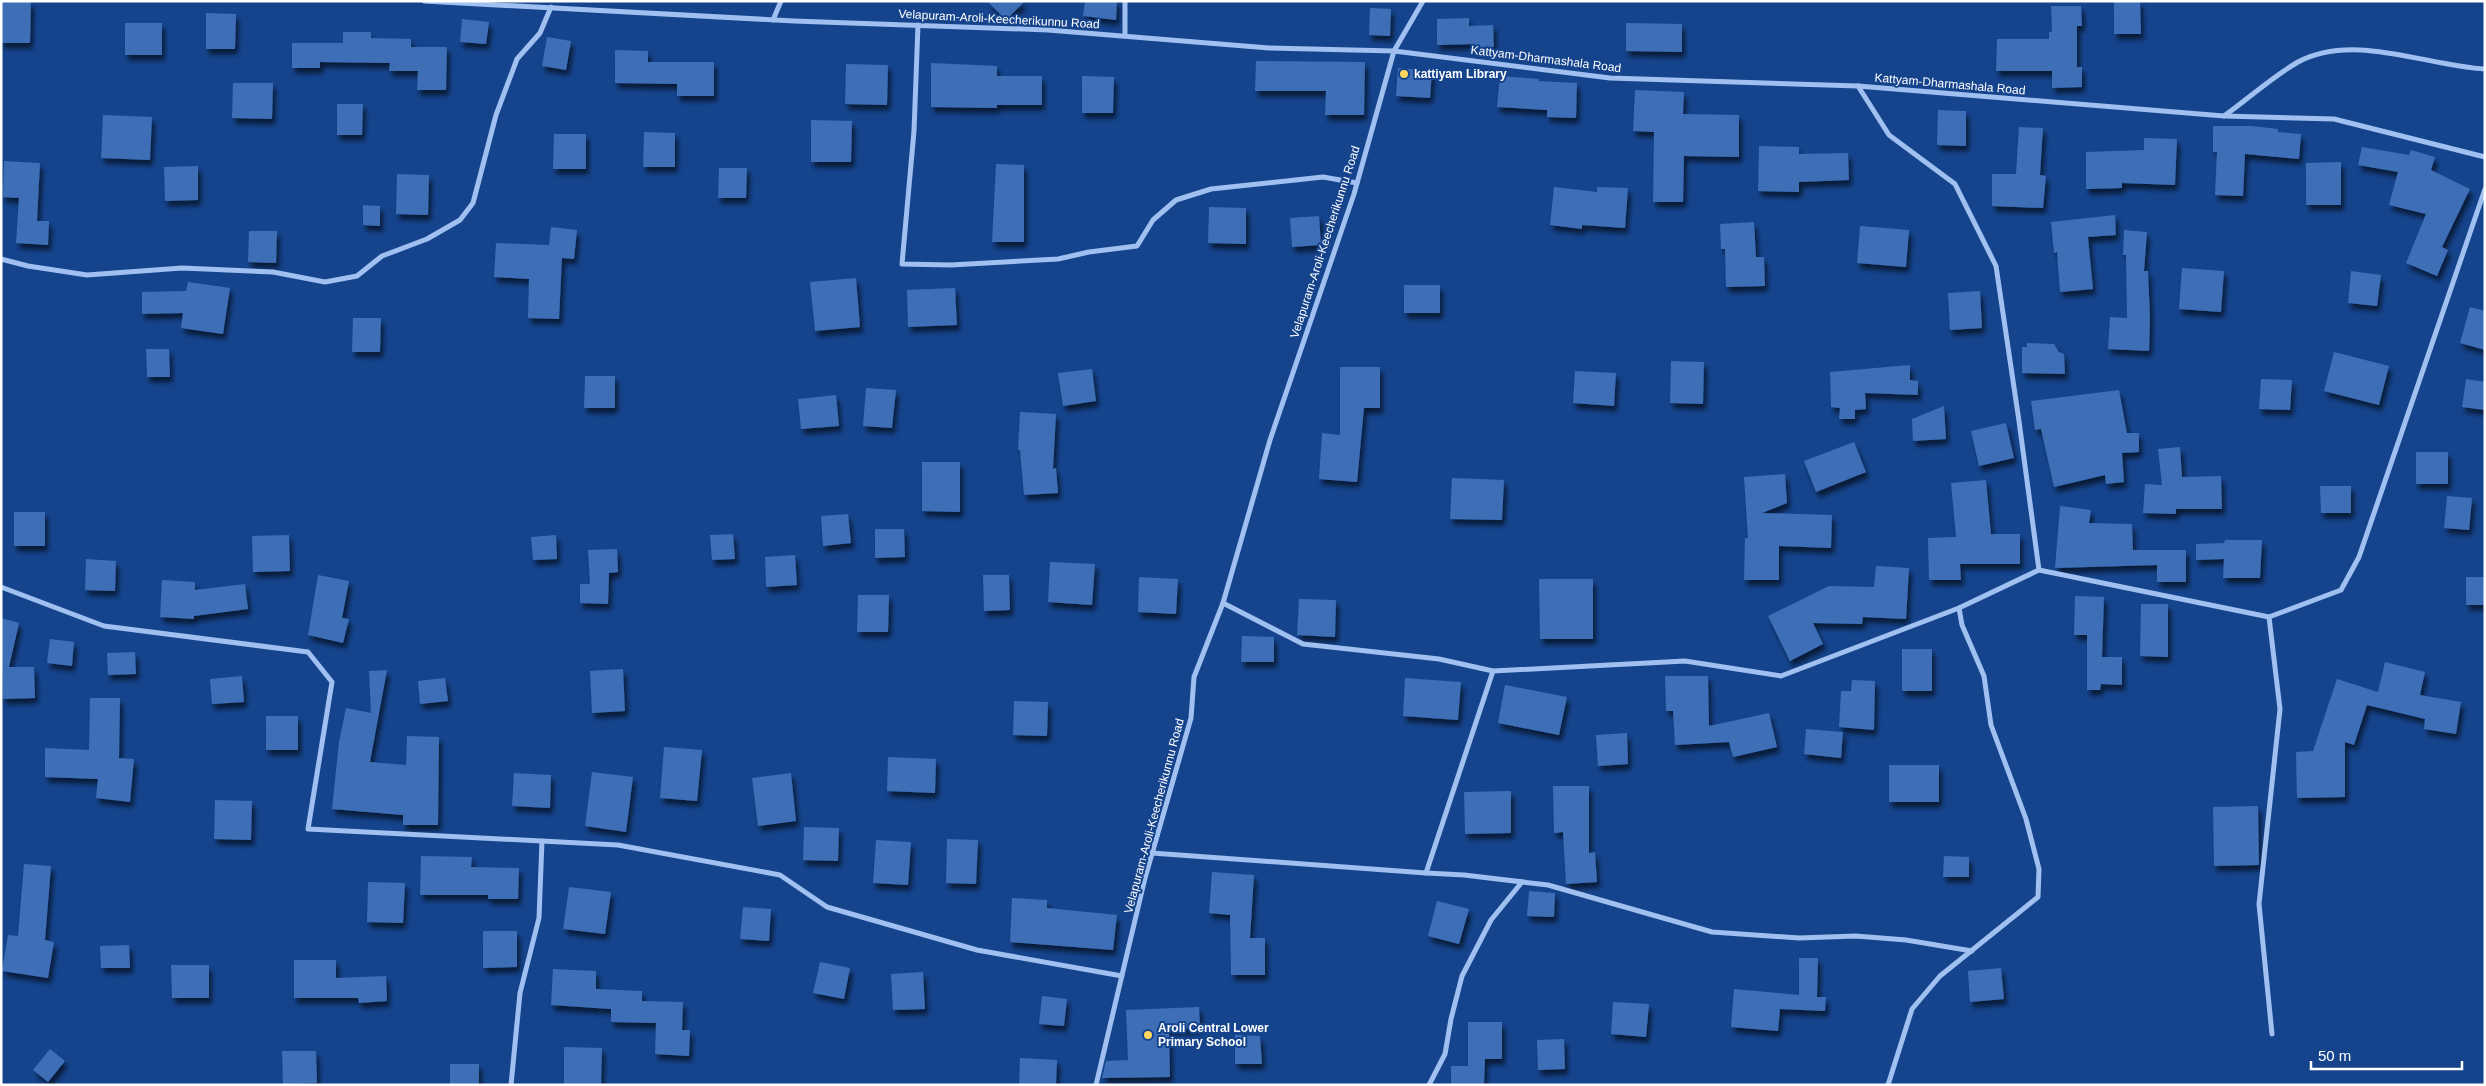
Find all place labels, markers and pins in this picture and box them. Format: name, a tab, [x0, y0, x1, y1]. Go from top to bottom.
place label: kattiyam Library	[1414, 67, 1507, 81]
marker: kattiyam Library	[1398, 68, 1410, 80]
place label: Aroli Central Lower Primary School	[1158, 1021, 1269, 1049]
marker: Aroli Central Lower Primary School	[1142, 1029, 1154, 1041]

